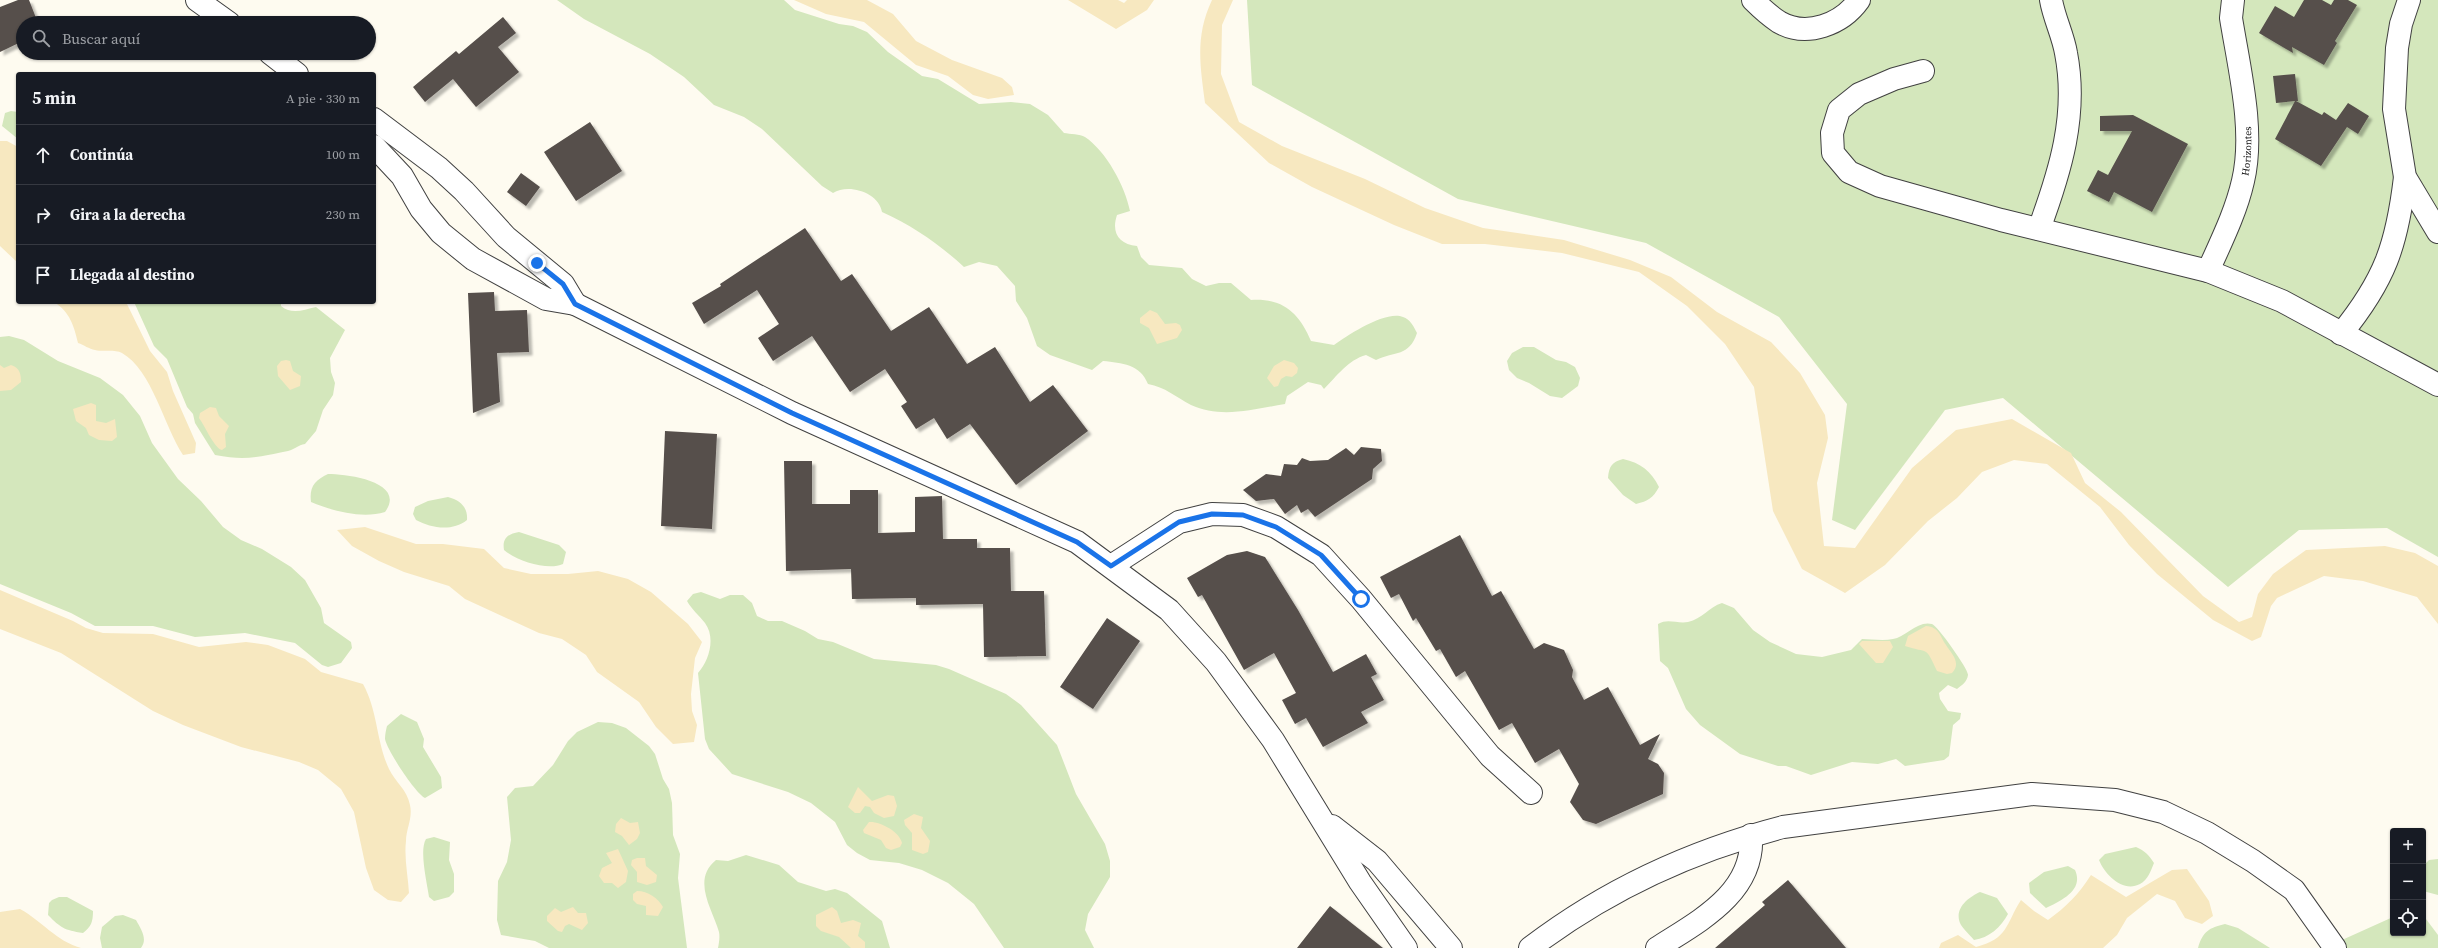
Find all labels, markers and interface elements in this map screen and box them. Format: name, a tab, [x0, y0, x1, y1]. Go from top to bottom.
search box	[16, 16, 376, 60]
icon: search	[30, 27, 52, 49]
text: Buscar aquí	[62, 28, 140, 49]
text: 5 min	[32, 86, 76, 110]
text: A pie · 330 m	[286, 90, 360, 107]
street label: Horizontes	[2238, 126, 2254, 177]
icon: ahead	[32, 144, 54, 166]
text: Continúa	[70, 144, 133, 165]
text: 100 m	[326, 146, 360, 163]
icon: right	[32, 204, 54, 226]
text: Gira a la derecha	[70, 204, 185, 225]
text: 230 m	[326, 206, 360, 223]
route end	[528, 254, 546, 272]
icon: arrive	[32, 264, 54, 286]
text: Llegada al destino	[70, 264, 195, 285]
route start	[1352, 590, 1370, 608]
map controls	[2390, 828, 2426, 936]
button: +	[2390, 828, 2426, 864]
button: −	[2390, 864, 2426, 900]
button: locate	[2390, 900, 2426, 936]

